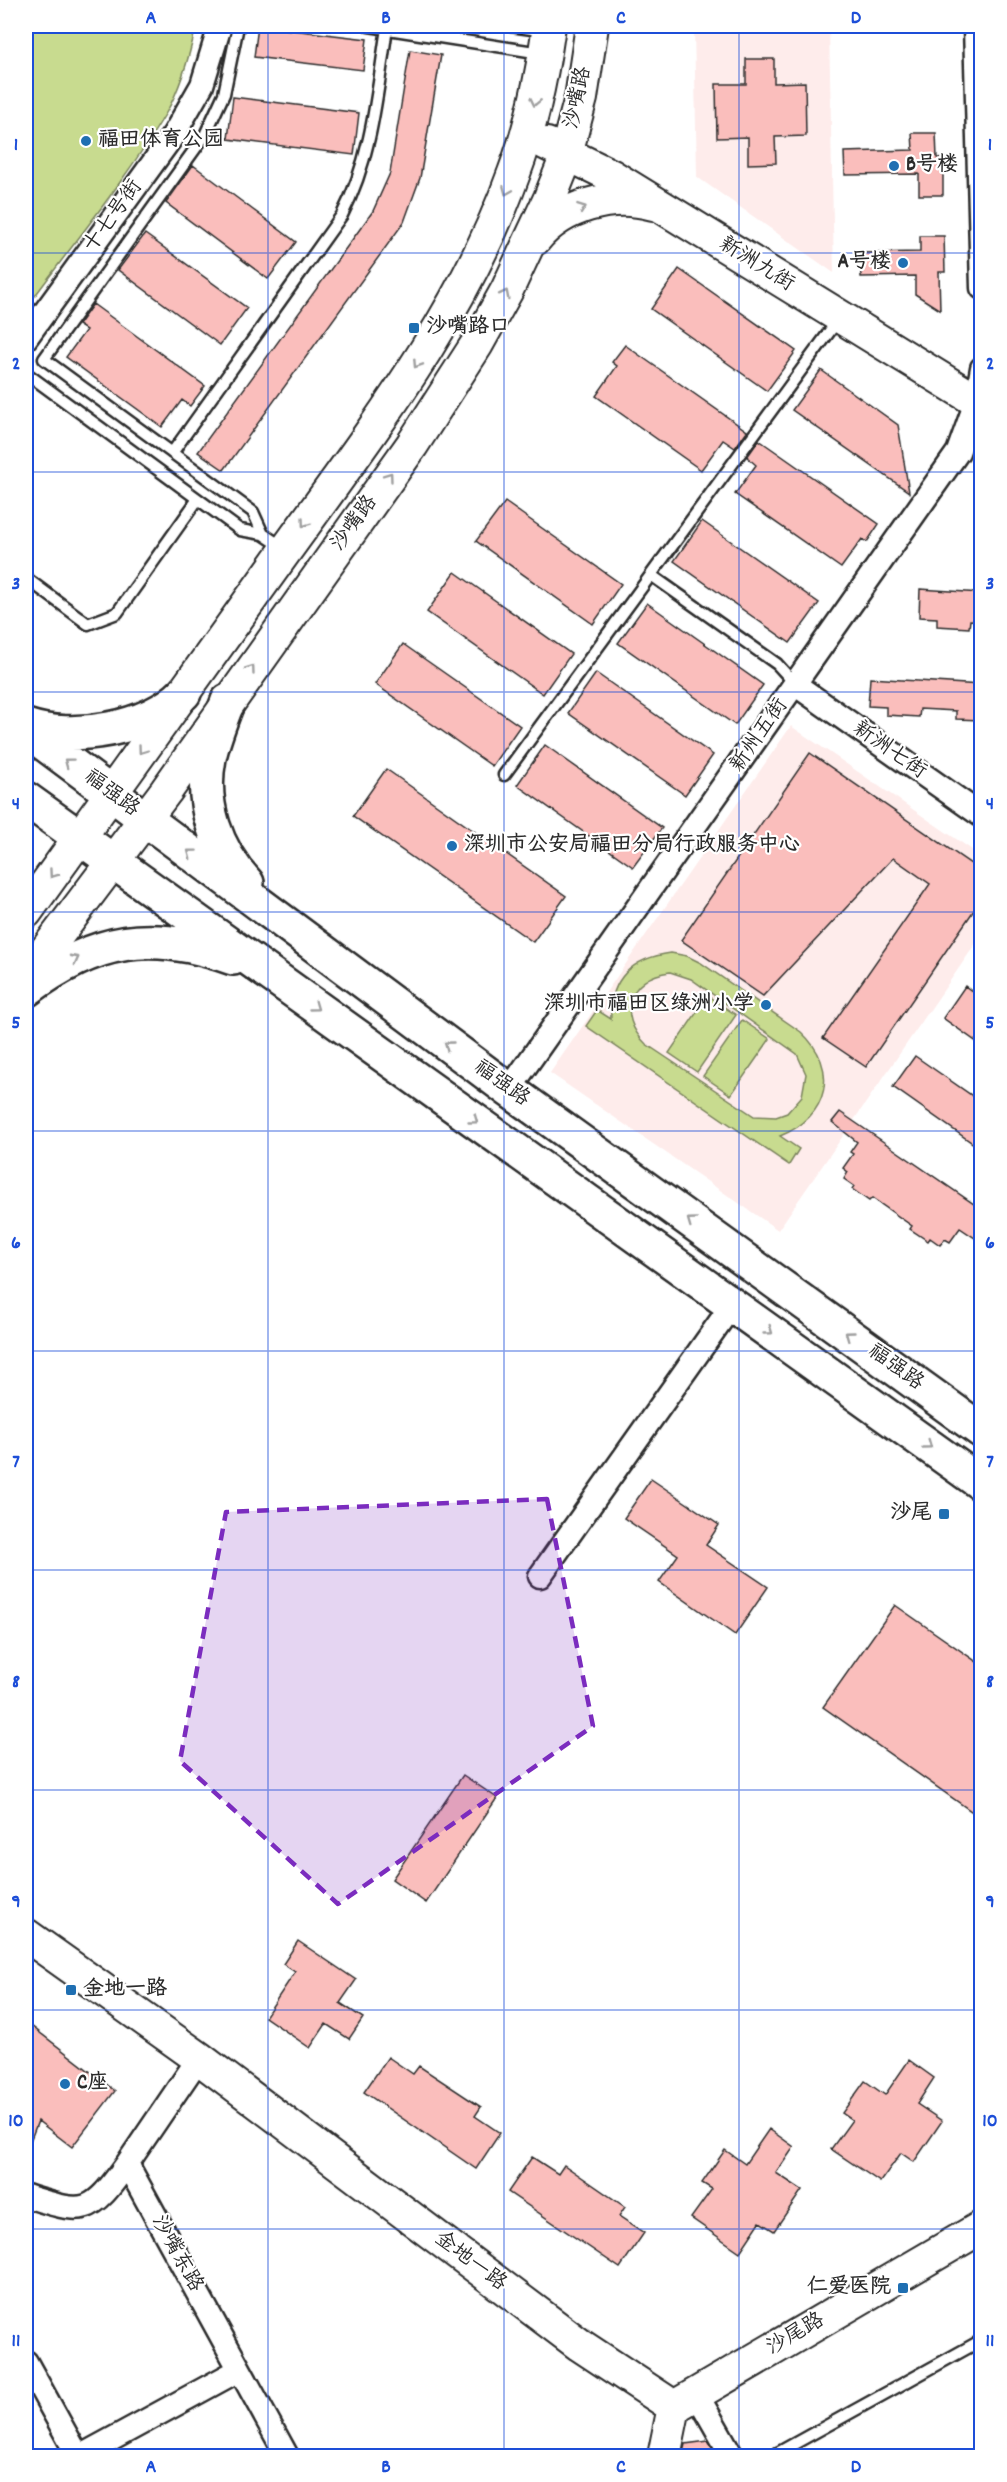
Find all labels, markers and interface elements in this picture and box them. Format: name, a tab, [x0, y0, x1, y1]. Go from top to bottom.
text: A	[146, 5, 157, 33]
text: B	[381, 5, 391, 33]
text: C	[616, 5, 626, 33]
text: D	[851, 5, 862, 33]
street label: 沙嘴路	[558, 64, 600, 132]
one-way arrow	[529, 96, 542, 106]
place label: 福田体育公园	[98, 126, 224, 156]
text: 1	[14, 132, 18, 160]
text: 1	[988, 132, 992, 160]
marker: 福田体育公园	[79, 134, 93, 148]
place label: B号楼	[906, 151, 958, 181]
marker: B号楼	[887, 159, 901, 173]
street label: 十七号街	[77, 174, 151, 260]
one-way arrow	[502, 185, 514, 196]
one-way arrow	[576, 202, 587, 215]
street label: 新洲九街	[712, 230, 800, 300]
place label: A号楼	[838, 248, 891, 278]
marker: A号楼	[896, 256, 910, 270]
one-way arrow	[498, 290, 509, 300]
place label: 沙嘴路口	[426, 313, 510, 343]
marker: 沙嘴路口	[407, 321, 421, 335]
text: 2	[12, 351, 20, 379]
text: 2	[986, 351, 994, 379]
one-way arrow	[413, 357, 424, 368]
one-way arrow	[382, 472, 393, 483]
street label: 沙嘴路	[324, 490, 386, 558]
one-way arrow	[301, 517, 312, 528]
text: 3	[12, 571, 20, 599]
text: 3	[986, 571, 994, 599]
one-way arrow	[244, 664, 255, 675]
street label: 新州五街	[724, 693, 796, 779]
street label: 新洲七街	[846, 715, 932, 787]
one-way arrow	[138, 743, 149, 754]
one-way arrow	[63, 758, 74, 769]
street label: 福强路	[77, 763, 145, 825]
text: 4	[12, 791, 20, 819]
text: 4	[986, 791, 994, 819]
place label: 深圳市公安局福田分局行政服务中心	[464, 831, 800, 861]
marker: 深圳市公安局福田分局行政服务中心	[445, 839, 459, 853]
one-way arrow	[186, 849, 197, 860]
one-way arrow	[49, 868, 60, 879]
one-way arrow	[68, 955, 79, 966]
place label: 深圳市福田区绿洲小学	[544, 990, 754, 1020]
marker: 深圳市福田区绿洲小学	[759, 998, 773, 1012]
one-way arrow	[309, 999, 320, 1010]
text: 5	[11, 1010, 21, 1038]
text: 5	[985, 1010, 995, 1038]
one-way arrow	[443, 1042, 454, 1053]
street label: 福强路	[467, 1053, 535, 1115]
one-way arrow	[467, 1113, 478, 1124]
one-way arrow	[686, 1217, 697, 1228]
text: 6	[11, 1230, 21, 1258]
text: 6	[985, 1230, 995, 1258]
one-way arrow	[763, 1324, 774, 1335]
one-way arrow	[844, 1331, 855, 1342]
street label: 福强路	[861, 1337, 929, 1399]
one-way arrow	[921, 1438, 932, 1449]
text: 7	[12, 1449, 20, 1477]
text: 7	[986, 1449, 994, 1477]
place label: 沙尾	[890, 1499, 932, 1529]
marker: 沙尾	[937, 1507, 951, 1521]
text: 8	[12, 1669, 20, 1697]
text: 8	[986, 1669, 994, 1697]
text: 9	[11, 1889, 21, 1917]
text: 9	[985, 1889, 995, 1917]
place label: 金地一路	[83, 1975, 167, 2005]
marker: 金地一路	[64, 1983, 78, 1997]
place label: C座	[77, 2069, 108, 2099]
marker: C座	[58, 2077, 72, 2091]
text: 10	[8, 2108, 24, 2136]
text: 10	[982, 2108, 998, 2136]
street label: 沙嘴东路	[143, 2210, 209, 2298]
street label: 金地一路	[427, 2225, 513, 2299]
place label: 仁爱医院	[807, 2273, 891, 2303]
marker: 仁爱医院	[896, 2281, 910, 2295]
street label: 沙尾路	[761, 2306, 831, 2364]
text: 11	[12, 2328, 20, 2356]
text: 11	[986, 2328, 994, 2356]
text: A	[146, 2454, 157, 2482]
text: B	[381, 2454, 391, 2482]
text: C	[616, 2454, 626, 2482]
text: D	[851, 2454, 862, 2482]

